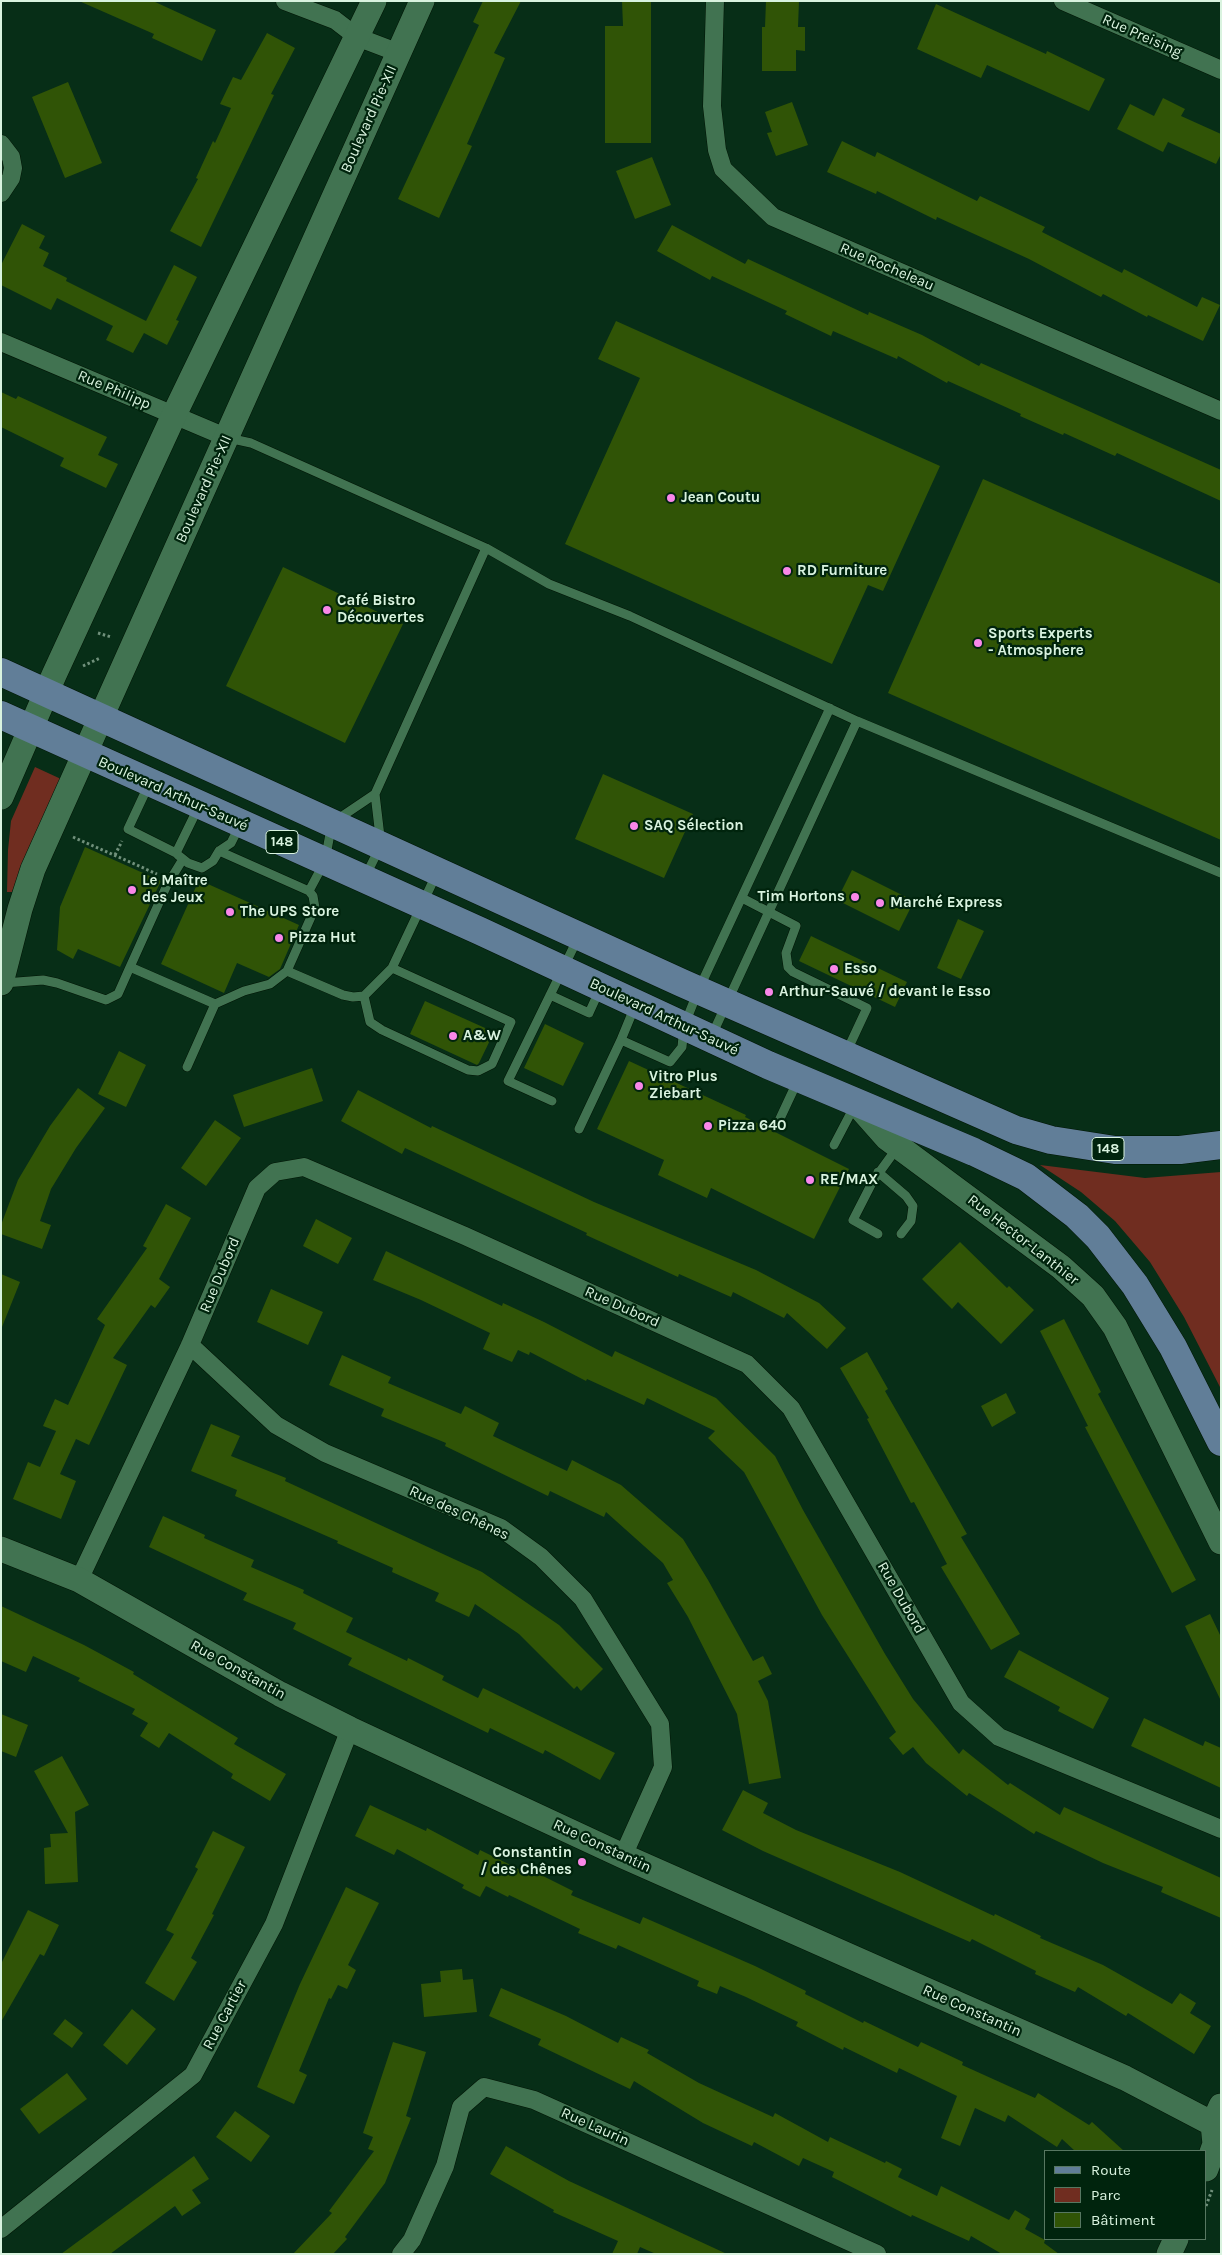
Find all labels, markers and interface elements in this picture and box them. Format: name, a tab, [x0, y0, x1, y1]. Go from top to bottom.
street label: Rue Preising	[1099, 10, 1185, 62]
street label: Boulevard Pie-XII	[337, 62, 401, 176]
street label: Rue Rocheleau	[837, 239, 937, 295]
street label: Rue Philipp	[75, 367, 153, 413]
street label: Boulevard Pie-XII	[172, 432, 236, 546]
place label: Jean Coutu	[681, 489, 760, 507]
marker: Jean Coutu	[665, 492, 677, 504]
place label: RD Furniture	[797, 562, 887, 580]
marker: RD Furniture	[781, 565, 793, 577]
place label: Café Bistro Découvertes	[337, 592, 424, 627]
marker: Café Bistro Découvertes	[321, 604, 333, 616]
place label: Sports Experts - Atmosphere	[988, 625, 1093, 660]
marker: Sports Experts - Atmosphere	[972, 637, 984, 649]
street label: Boulevard Arthur-Sauvé	[95, 753, 251, 835]
place label: SAQ Sélection	[644, 817, 744, 835]
marker: SAQ Sélection	[628, 820, 640, 832]
road number: 148	[266, 830, 298, 854]
place label: Le Maître des Jeux	[142, 872, 208, 907]
marker: Le Maître des Jeux	[126, 884, 138, 896]
place label: Tim Hortons	[757, 888, 845, 906]
marker: Tim Hortons	[849, 891, 861, 903]
place label: Marché Express	[890, 894, 1003, 912]
marker: Marché Express	[874, 897, 886, 909]
place label: The UPS Store	[240, 903, 339, 921]
marker: The UPS Store	[224, 906, 236, 918]
place label: Pizza Hut	[289, 929, 356, 947]
marker: Pizza Hut	[273, 932, 285, 944]
place label: Esso	[844, 960, 877, 978]
marker: Esso	[828, 963, 840, 975]
street label: Boulevard Arthur-Sauvé	[587, 975, 741, 1059]
place label: Arthur-Sauvé / devant le Esso	[779, 983, 991, 1001]
marker: Arthur-Sauvé / devant le Esso	[763, 986, 775, 998]
place label: A&W	[463, 1027, 501, 1045]
marker: A&W	[447, 1030, 459, 1042]
place label: Vitro Plus Ziebart	[649, 1068, 718, 1103]
marker: Vitro Plus Ziebart	[633, 1080, 645, 1092]
place label: Pizza 640	[718, 1117, 787, 1135]
marker: Pizza 640	[702, 1120, 714, 1132]
road number: 148	[1092, 1138, 1124, 1160]
place label: RE/MAX	[820, 1171, 878, 1189]
marker: RE/MAX	[804, 1174, 816, 1186]
street label: Rue Hector-Lanthier	[964, 1191, 1082, 1289]
street label: Rue Dubord	[196, 1235, 244, 1315]
street label: Rue Dubord	[582, 1283, 662, 1331]
street label: Rue des Chênes	[406, 1482, 512, 1544]
street label: Rue Dubord	[873, 1559, 929, 1637]
street label: Rue Constantin	[187, 1636, 289, 1704]
street label: Rue Constantin	[550, 1815, 654, 1877]
place label: Constantin / des Chênes	[480, 1844, 572, 1879]
marker: Constantin / des Chênes	[576, 1856, 588, 1868]
street label: Rue Cartier	[199, 1977, 251, 2053]
street label: Rue Constantin	[920, 1981, 1024, 2041]
street label: Rue Laurin	[558, 2104, 632, 2150]
legend	[1044, 2150, 1207, 2240]
text: Route	[1091, 2161, 1131, 2179]
text: Parc	[1091, 2186, 1121, 2204]
text: Bâtiment	[1091, 2211, 1155, 2229]

